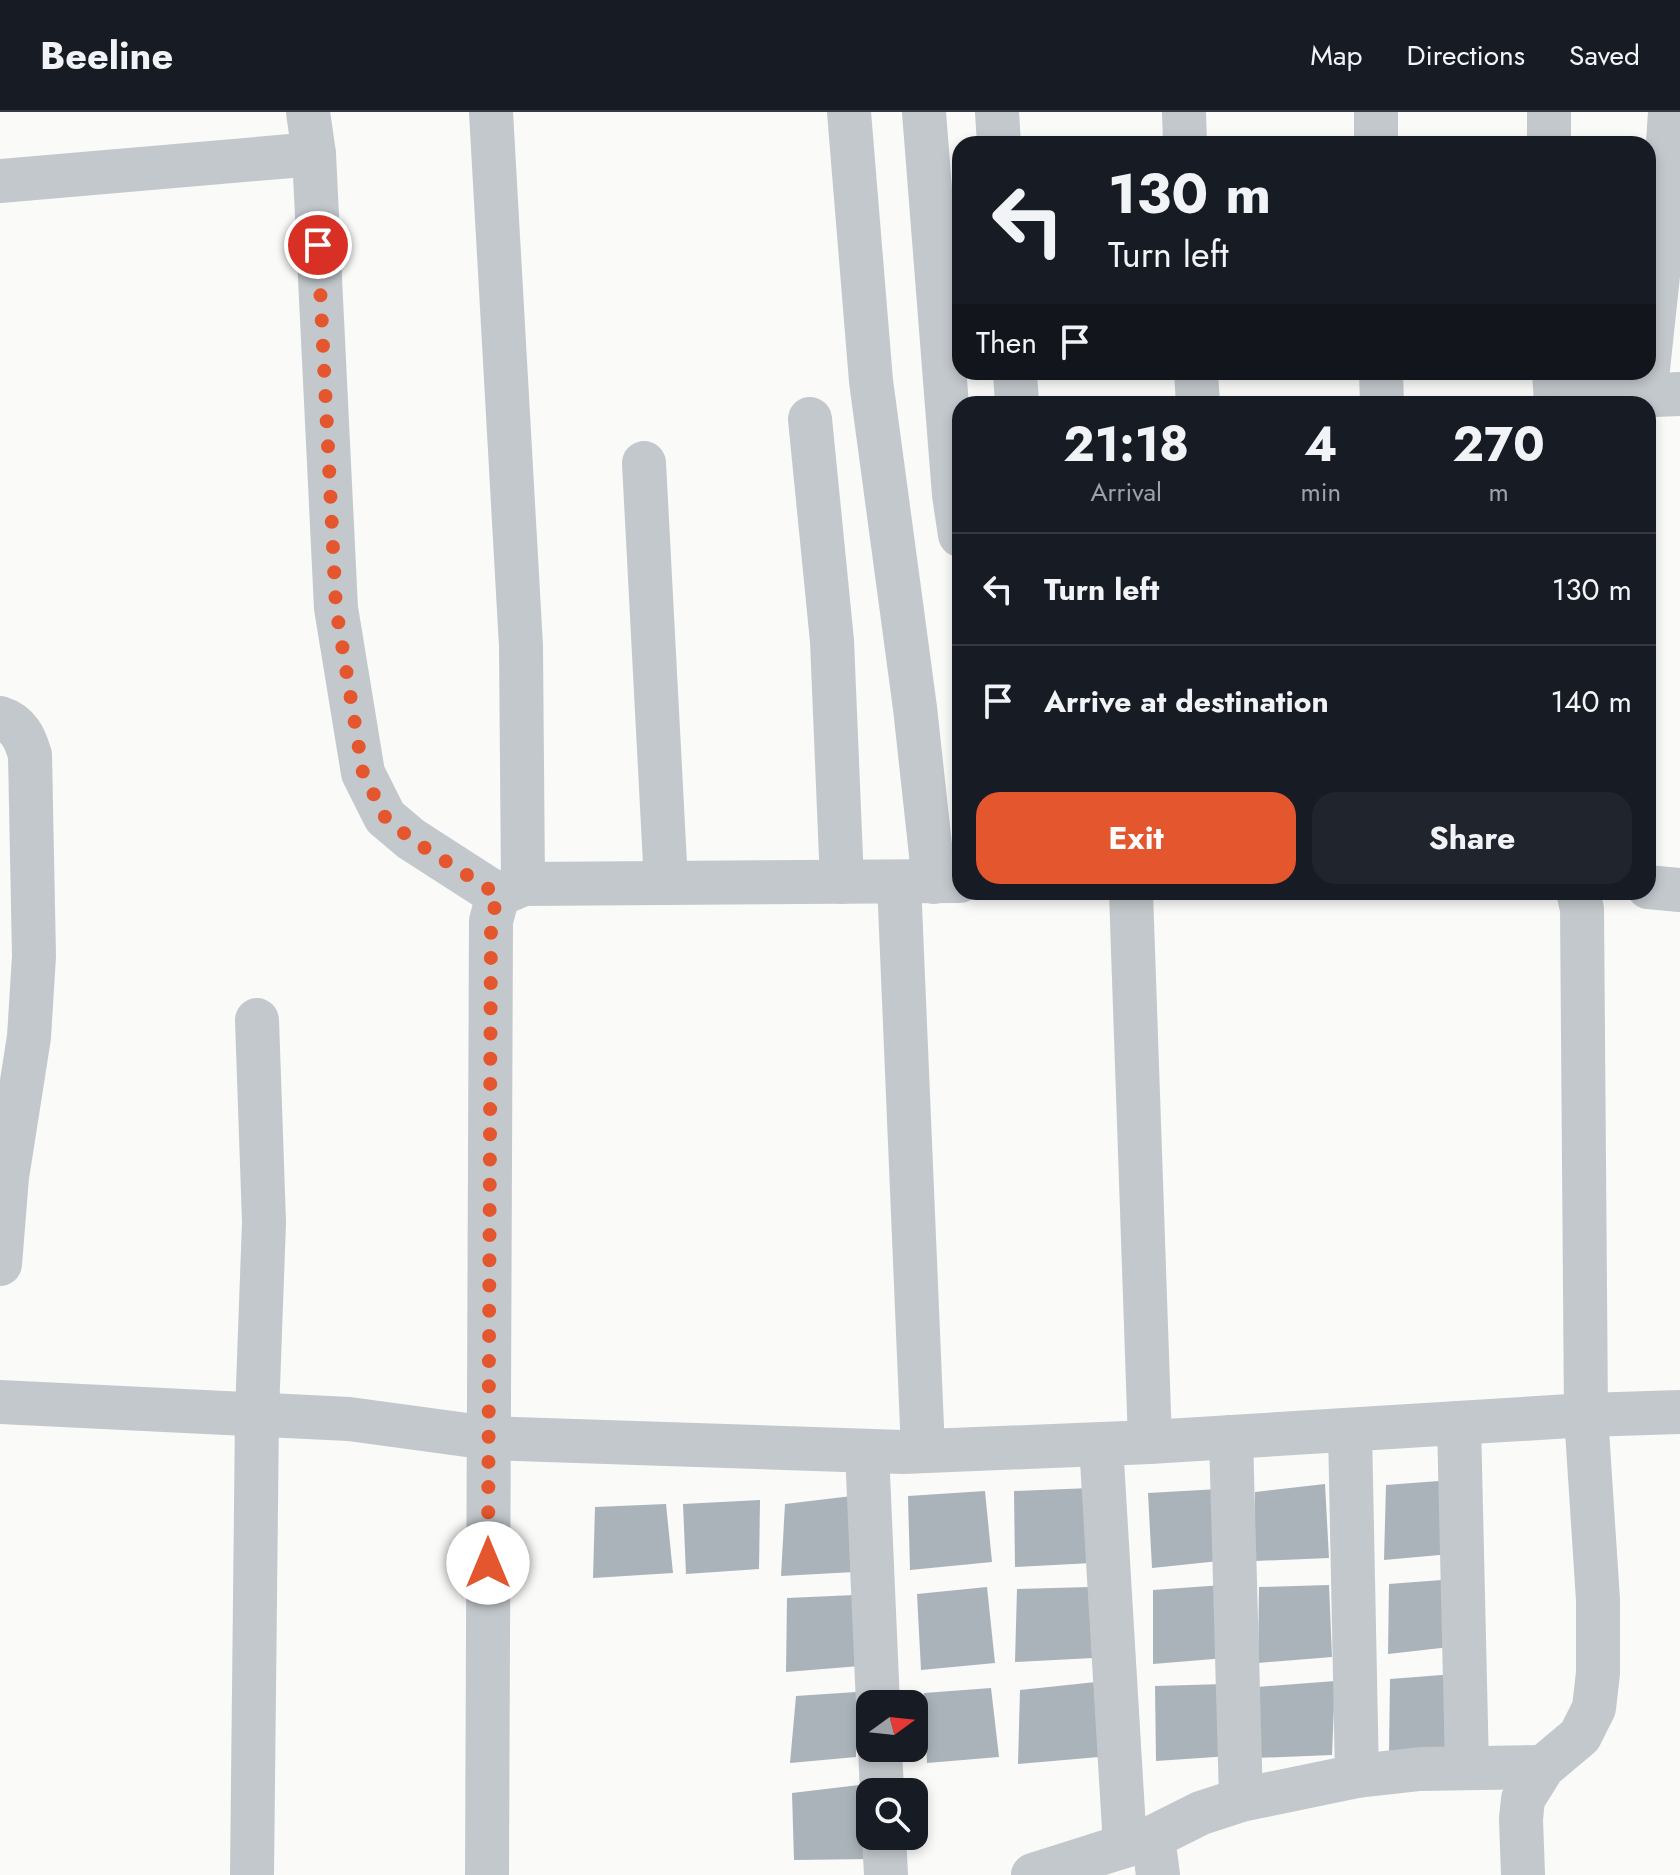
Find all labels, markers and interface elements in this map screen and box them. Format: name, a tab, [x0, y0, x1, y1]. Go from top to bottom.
text: Beeline	[40, 28, 173, 83]
text: Map	[1310, 35, 1362, 76]
text: Directions	[1406, 35, 1525, 76]
text: Saved	[1569, 35, 1640, 76]
text: 130 m	[1108, 153, 1271, 234]
icon: left	[976, 168, 1080, 272]
pin	[284, 211, 352, 279]
icon: arrive	[296, 223, 340, 267]
text: Turn left	[1108, 228, 1229, 280]
icon: arrive	[1053, 320, 1097, 364]
text: Then	[976, 321, 1037, 364]
text: 21:18	[1063, 410, 1189, 479]
text: 4	[1304, 410, 1338, 479]
text: 270	[1452, 410, 1545, 479]
text: Arrival	[1090, 473, 1162, 511]
text: min	[1300, 473, 1341, 511]
text: m	[1488, 473, 1509, 511]
icon: left	[976, 567, 1020, 611]
text: Turn left	[1044, 568, 1159, 611]
text: 130 m	[1552, 568, 1632, 611]
icon: arrive	[976, 679, 1020, 723]
text: Arrive at destination	[1044, 680, 1329, 723]
text: 140 m	[1551, 680, 1632, 723]
button: Exit	[976, 792, 1296, 884]
button: Share	[1312, 792, 1632, 884]
position arrow	[446, 1521, 530, 1605]
north arrow	[856, 1690, 928, 1762]
map controls	[856, 1690, 928, 1850]
button: search	[856, 1778, 928, 1850]

